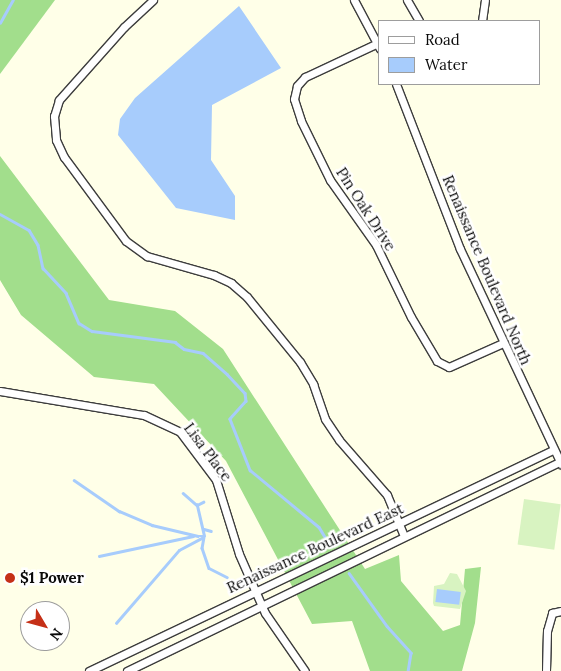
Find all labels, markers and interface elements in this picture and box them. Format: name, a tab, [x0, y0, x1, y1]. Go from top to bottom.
legend	[378, 20, 541, 85]
text: Road	[425, 30, 460, 49]
text: Water	[425, 55, 467, 74]
street label: Pin Oak Drive	[332, 164, 400, 254]
street label: Renaissance Boulevard North	[439, 172, 535, 368]
street label: Lisa Place	[180, 419, 236, 485]
street label: Renaissance Boulevard East	[224, 499, 406, 597]
place label: $1 Power	[20, 569, 84, 587]
marker: $1 Power	[4, 572, 16, 584]
north arrow	[20, 601, 70, 651]
text: N	[46, 625, 67, 644]

